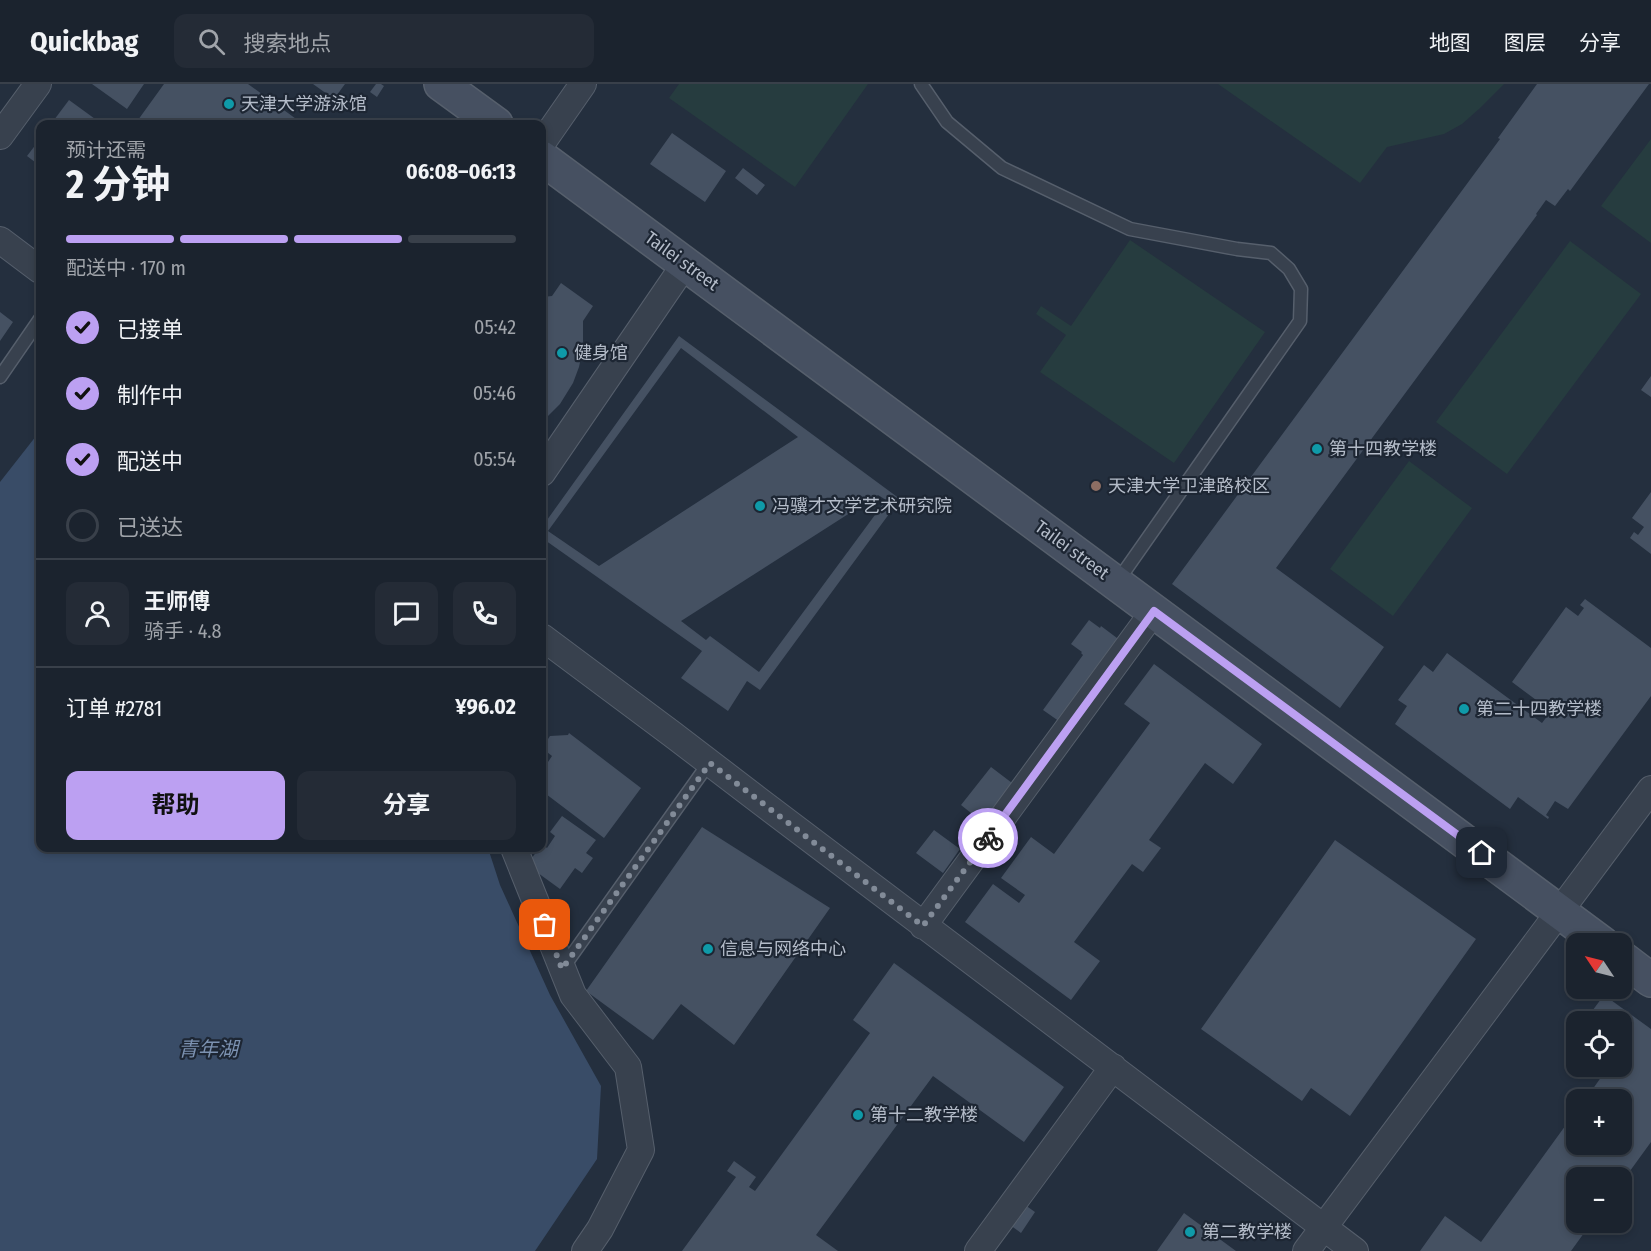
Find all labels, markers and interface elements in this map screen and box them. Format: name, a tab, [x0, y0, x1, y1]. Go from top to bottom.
search box	[174, 14, 594, 68]
text: Quickbag	[30, 25, 138, 58]
icon: search	[195, 25, 228, 58]
text: 搜索地点	[243, 30, 331, 57]
text: 地图	[1429, 30, 1471, 56]
text: 图层	[1504, 30, 1546, 56]
text: 分享	[1579, 30, 1621, 56]
place label: 天津大学游泳馆	[241, 93, 367, 115]
marker: 天津大学游泳馆	[222, 97, 236, 111]
text: 预计还需	[66, 138, 146, 162]
text: 06:08–06:13	[406, 158, 516, 185]
text: 2 分钟	[66, 162, 170, 208]
street label: Tailei street	[641, 227, 723, 295]
text: 配送中 · 170 m	[66, 256, 186, 280]
icon: check	[66, 311, 99, 344]
text: 05:42	[474, 315, 516, 339]
text: 已接单	[117, 316, 183, 343]
place label: 健身馆	[574, 342, 628, 364]
marker: 健身馆	[555, 346, 569, 360]
icon: check	[66, 377, 99, 410]
text: 05:46	[473, 381, 516, 405]
text: 制作中	[117, 382, 183, 409]
place label: 第十四教学楼	[1329, 438, 1437, 460]
marker: 第十四教学楼	[1310, 442, 1324, 456]
icon: check	[66, 443, 99, 476]
text: 05:54	[473, 447, 516, 471]
text: 配送中	[117, 448, 183, 475]
place label: 天津大学卫津路校区	[1108, 475, 1270, 497]
marker: 天津大学卫津路校区	[1089, 479, 1103, 493]
place label: 冯骥才文学艺术研究院	[772, 495, 952, 517]
marker: 冯骥才文学艺术研究院	[753, 499, 767, 513]
text: 已送达	[117, 514, 183, 541]
street label: Tailei street	[1031, 516, 1113, 584]
button: person	[66, 582, 129, 645]
button: chat	[375, 582, 438, 645]
button: phone	[453, 582, 516, 645]
text: 王师傅	[144, 588, 210, 615]
text: 骑手 · 4.8	[144, 619, 222, 643]
text: ¥96.02	[455, 693, 516, 720]
text: 订单 #2781	[66, 695, 162, 722]
place label: 第二十四教学楼	[1476, 698, 1602, 720]
marker: 第二十四教学楼	[1457, 702, 1471, 716]
button: 帮助	[66, 771, 285, 840]
button: 分享	[297, 771, 516, 840]
courier	[958, 808, 1018, 868]
icon: bike	[972, 822, 1005, 855]
pin	[1456, 827, 1507, 878]
icon: home	[1465, 836, 1498, 869]
pin	[519, 899, 570, 950]
icon: bag	[528, 908, 561, 941]
north arrow	[1566, 933, 1632, 999]
map controls	[1566, 933, 1632, 1233]
place label: 信息与网络中心	[720, 938, 846, 960]
marker: 信息与网络中心	[701, 942, 715, 956]
button: locate	[1566, 1011, 1632, 1077]
water label: 青年湖	[178, 1037, 241, 1061]
button: +	[1566, 1089, 1632, 1155]
place label: 第十二教学楼	[870, 1104, 978, 1126]
marker: 第十二教学楼	[851, 1108, 865, 1122]
button: −	[1566, 1167, 1632, 1233]
place label: 第二教学楼	[1202, 1221, 1292, 1243]
marker: 第二教学楼	[1183, 1225, 1197, 1239]

